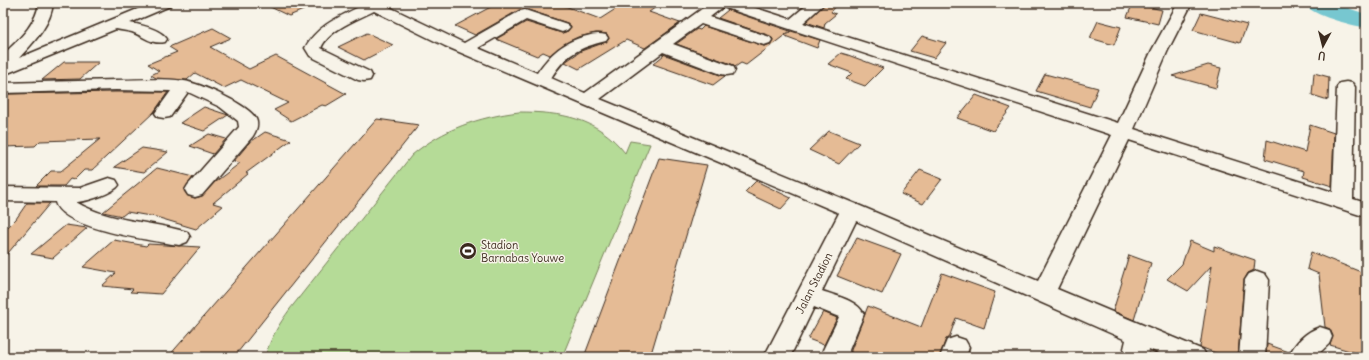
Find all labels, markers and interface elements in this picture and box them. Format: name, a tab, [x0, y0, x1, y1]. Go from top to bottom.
north arrow	[1303, 26, 1343, 66]
text: U	[1317, 49, 1326, 63]
place label: Stadion Barnabas Youwe	[481, 238, 564, 265]
sports icon: Stadion Barnabas Youwe	[458, 241, 478, 261]
street label: Jalan Stadion	[793, 250, 835, 316]

